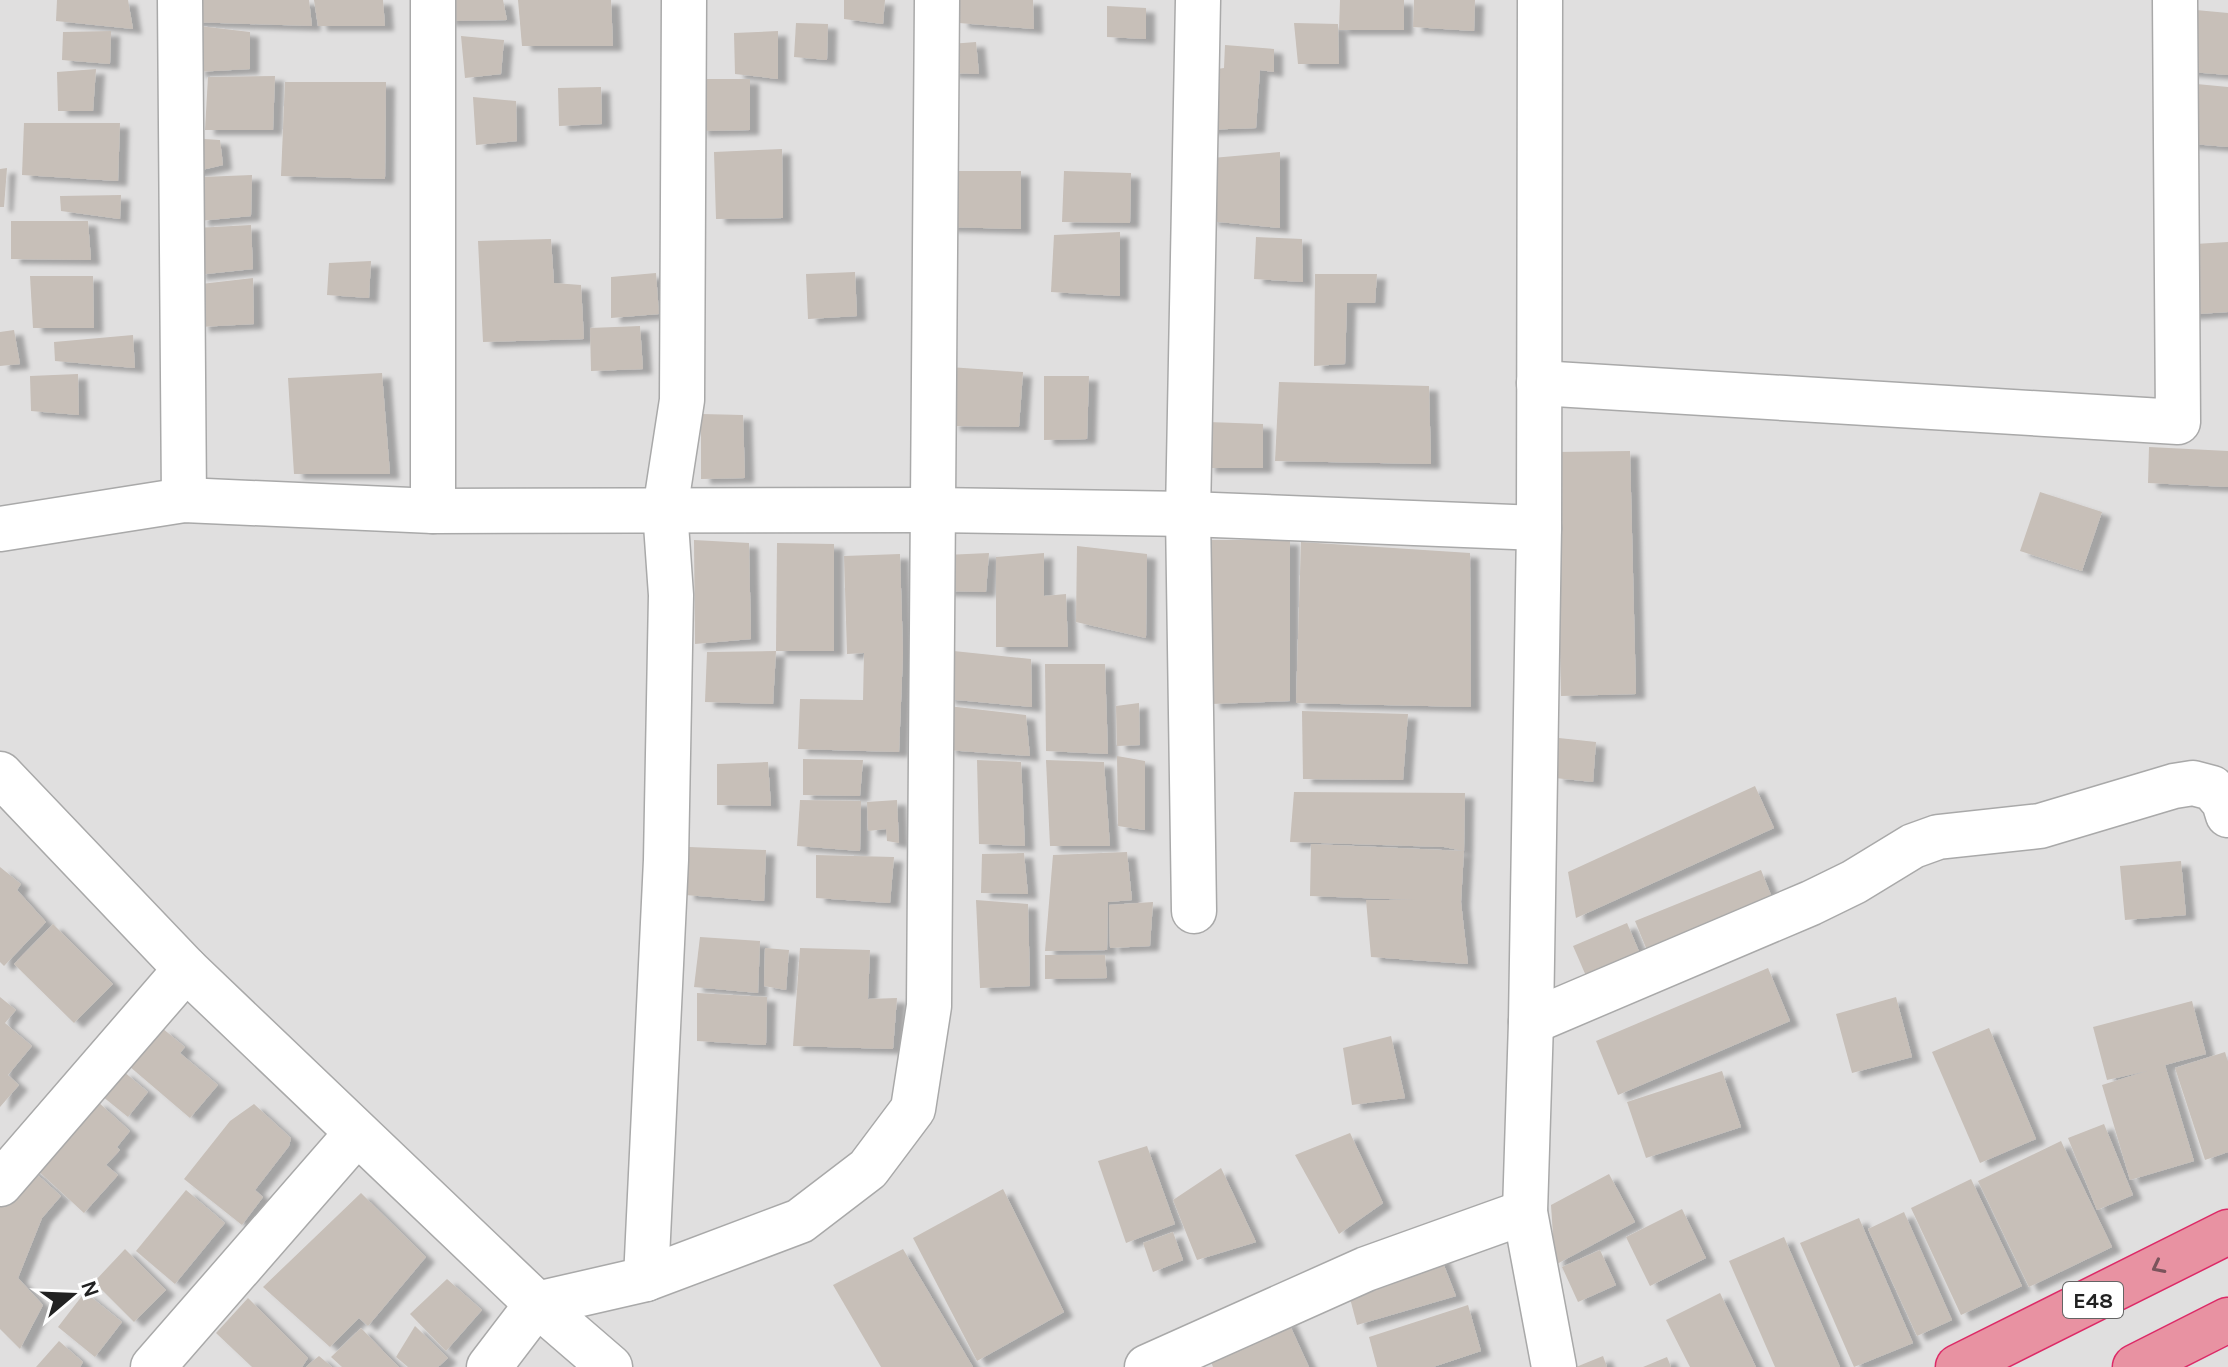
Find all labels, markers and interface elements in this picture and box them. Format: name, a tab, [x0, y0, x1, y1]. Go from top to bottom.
north arrow	[32, 1255, 112, 1335]
one-way arrow	[2152, 1258, 2167, 1273]
text: N	[75, 1277, 105, 1301]
road number: E48	[2063, 1282, 2123, 1318]

